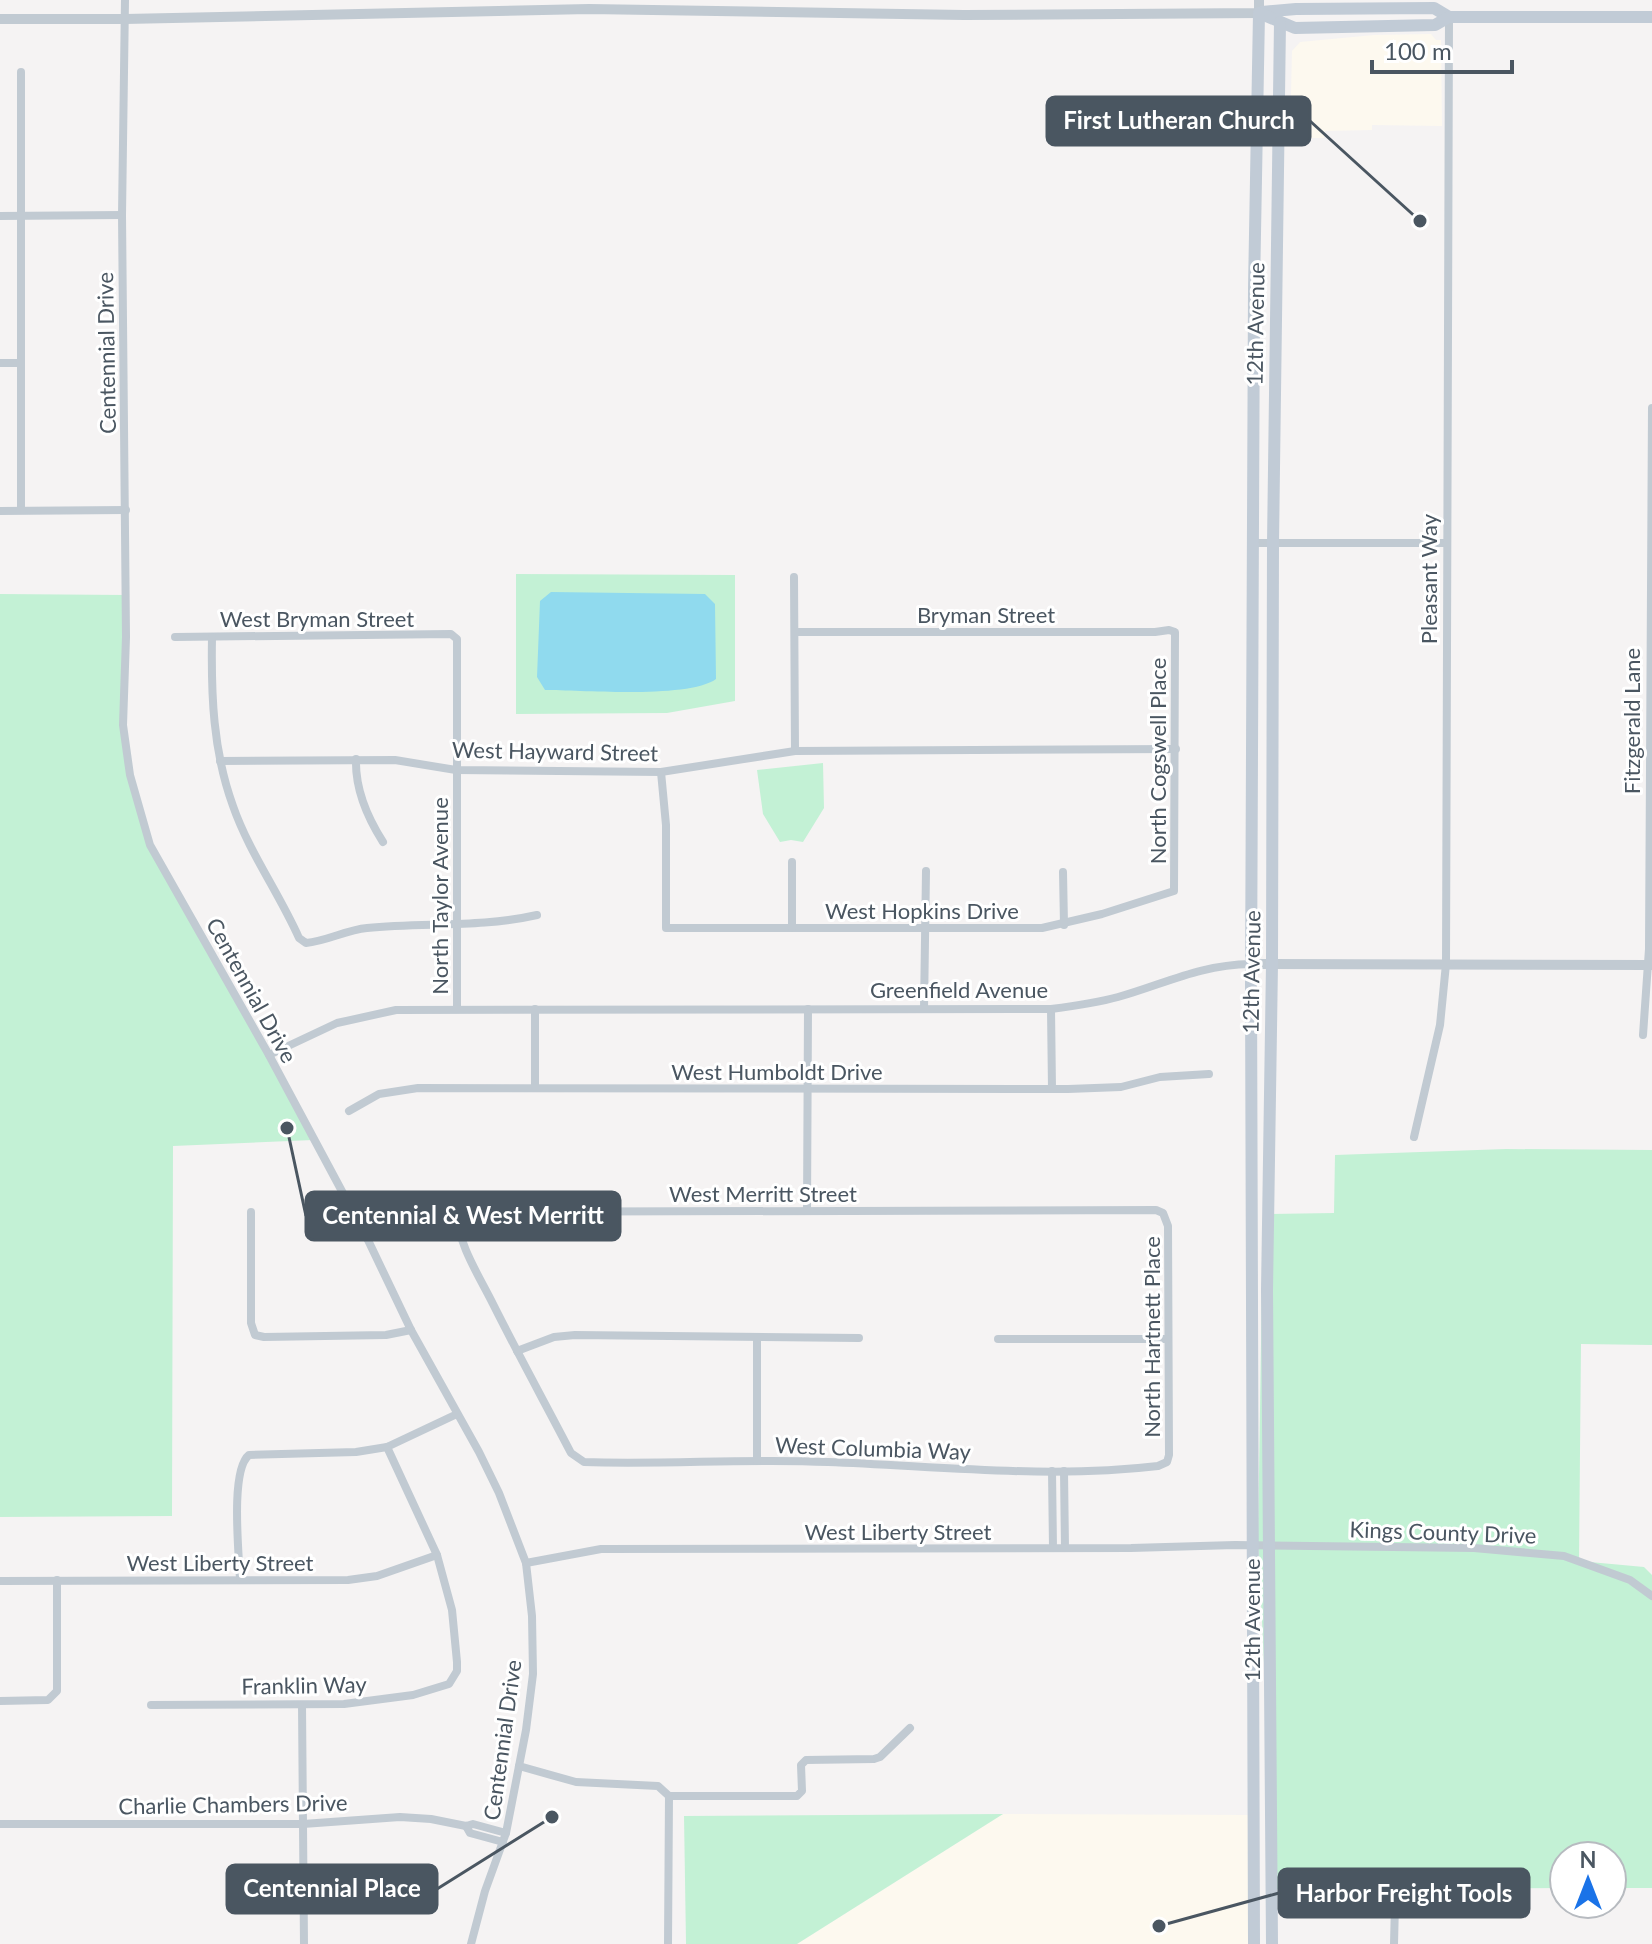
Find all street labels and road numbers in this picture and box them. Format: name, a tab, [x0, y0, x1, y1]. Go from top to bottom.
street label: 12th Avenue	[1240, 262, 1270, 386]
street label: Centennial Drive	[91, 272, 121, 434]
street label: Pleasant Way	[1415, 513, 1442, 644]
street label: Bryman Street	[917, 601, 1055, 628]
street label: West Bryman Street	[220, 605, 414, 632]
street label: Fitzgerald Lane	[1618, 648, 1645, 794]
street label: North Cogswell Place	[1144, 658, 1171, 864]
street label: West Hayward Street	[452, 736, 658, 766]
street label: North Taylor Avenue	[426, 797, 453, 995]
street label: West Hopkins Drive	[825, 897, 1019, 924]
street label: 12th Avenue	[1236, 910, 1266, 1034]
street label: Centennial Drive	[201, 913, 303, 1067]
street label: Greenfield Avenue	[870, 976, 1048, 1003]
street label: West Humboldt Drive	[671, 1058, 883, 1085]
street label: West Merritt Street	[669, 1180, 857, 1207]
street label: North Hartnett Place	[1138, 1236, 1165, 1438]
street label: West Columbia Way	[775, 1431, 972, 1465]
street label: Kings County Drive	[1349, 1515, 1537, 1549]
street label: West Liberty Street	[805, 1518, 992, 1545]
street label: West Liberty Street	[127, 1549, 314, 1576]
street label: 12th Avenue	[1238, 1558, 1265, 1682]
street label: Centennial Drive	[477, 1658, 527, 1822]
street label: Franklin Way	[241, 1670, 368, 1700]
street label: Charlie Chambers Drive	[118, 1789, 348, 1819]

